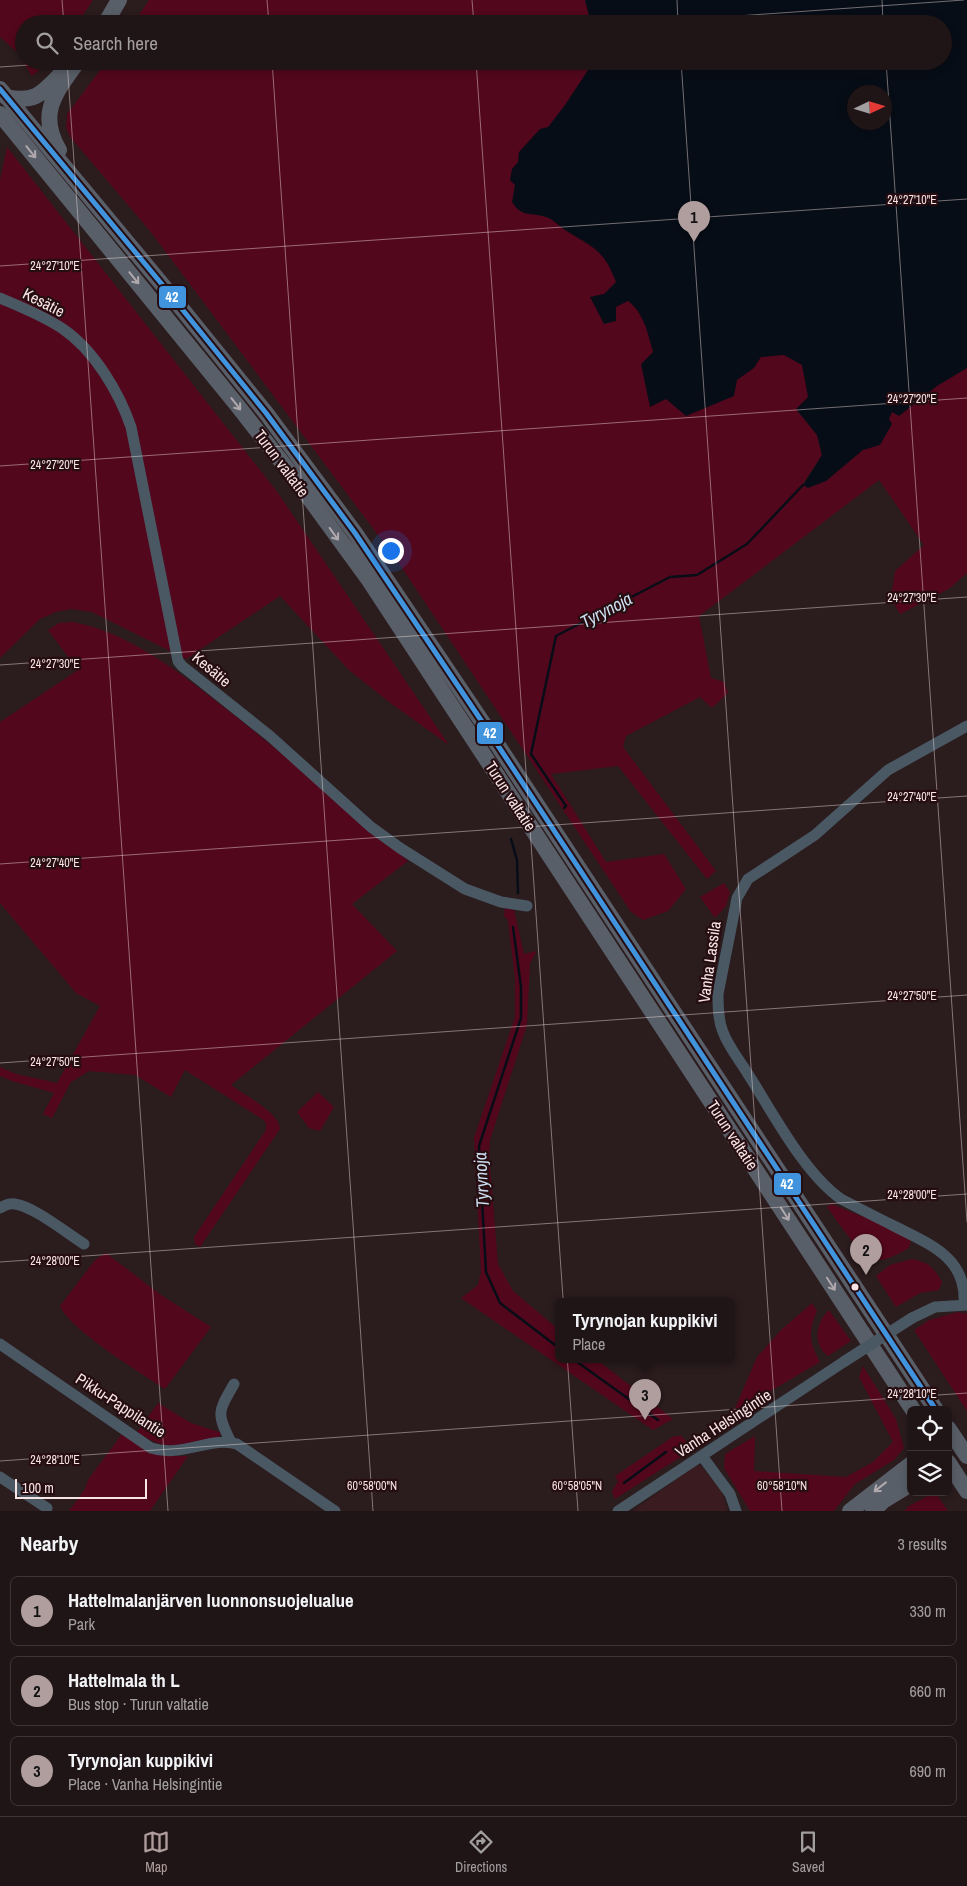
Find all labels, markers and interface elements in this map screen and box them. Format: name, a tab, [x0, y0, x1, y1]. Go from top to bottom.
search box	[15, 15, 952, 70]
icon: search	[33, 29, 61, 57]
text: Search here	[73, 30, 158, 56]
north arrow	[847, 85, 892, 130]
one-way arrow	[25, 145, 36, 158]
text: 24°27'10"E	[887, 192, 937, 208]
pin: 1	[678, 201, 710, 242]
text: 24°27'10"E	[30, 258, 80, 274]
one-way arrow	[129, 271, 140, 284]
street label: Kesätie	[19, 282, 69, 322]
line badge: 42	[158, 285, 187, 309]
text: 42	[166, 288, 178, 306]
text: 24°27'20"E	[887, 391, 937, 407]
one-way arrow	[231, 397, 242, 410]
street label: Turun valtatie	[249, 425, 315, 501]
text: 24°27'20"E	[30, 457, 80, 473]
one-way arrow	[329, 527, 339, 541]
your location	[378, 538, 404, 564]
water label: Tyrynoja	[576, 586, 636, 634]
text: 24°27'30"E	[887, 590, 937, 606]
street label: Kesätie	[188, 646, 236, 692]
text: 24°27'30"E	[30, 656, 80, 672]
line badge: 42	[476, 721, 504, 745]
text: 42	[484, 724, 496, 742]
street label: Turun valtatie	[480, 757, 542, 835]
text: 24°27'40"E	[887, 789, 937, 805]
text: 24°27'40"E	[30, 855, 80, 871]
street label: Vanha Lassila	[692, 919, 726, 1004]
text: 24°27'50"E	[887, 988, 937, 1004]
text: 24°27'50"E	[30, 1054, 80, 1070]
street label: Turun valtatie	[702, 1096, 764, 1174]
water label: Tyrynoja	[467, 1152, 495, 1208]
line badge: 42	[773, 1172, 802, 1196]
text: 42	[781, 1175, 793, 1193]
text: 24°28'00"E	[887, 1187, 937, 1203]
one-way arrow	[780, 1207, 790, 1221]
pin: 2	[850, 1234, 882, 1275]
text: 24°28'00"E	[30, 1253, 80, 1269]
one-way arrow	[825, 1277, 836, 1291]
unlabelled marker	[850, 1282, 860, 1292]
popup	[555, 1298, 735, 1363]
text: Tyrynojan kuppikivi	[572, 1307, 718, 1333]
text: Place	[572, 1333, 605, 1355]
street label: Pikku-Pappilantie	[72, 1368, 170, 1442]
pin: 3	[629, 1379, 661, 1420]
street label: Vanha Helsingintie	[671, 1384, 775, 1462]
text: 24°28'10"E	[887, 1386, 937, 1402]
map controls	[907, 1406, 952, 1496]
button: locate	[907, 1406, 952, 1451]
button: layers	[907, 1451, 952, 1496]
text: 24°28'10"E	[30, 1452, 80, 1468]
scale bar	[15, 1476, 148, 1499]
text: 60°58'00"N	[347, 1478, 397, 1494]
text: 60°58'05"N	[552, 1478, 602, 1494]
text: 60°58'10"N	[757, 1478, 807, 1494]
text: 100 m	[22, 1479, 54, 1497]
one-way arrow	[874, 1481, 887, 1492]
text: Nearby	[20, 1529, 78, 1558]
text: 3 results	[897, 1533, 947, 1555]
text: Hattelmalanjärven luonnonsuojelualue	[68, 1587, 354, 1613]
text: 1	[33, 1600, 41, 1622]
text: 330 m	[910, 1600, 946, 1622]
text: Park	[68, 1613, 95, 1635]
text: Hattelmala th L	[68, 1667, 180, 1693]
text: 2	[33, 1680, 41, 1702]
text: 660 m	[910, 1680, 946, 1702]
text: Bus stop · Turun valtatie	[68, 1693, 209, 1715]
text: Tyrynojan kuppikivi	[68, 1747, 213, 1773]
text: 3	[33, 1760, 41, 1782]
text: 690 m	[910, 1760, 946, 1782]
text: Place · Vanha Helsingintie	[68, 1773, 222, 1795]
tab: Map	[142, 1828, 170, 1876]
tab: Directions	[455, 1828, 507, 1876]
tab: Saved	[792, 1828, 825, 1876]

